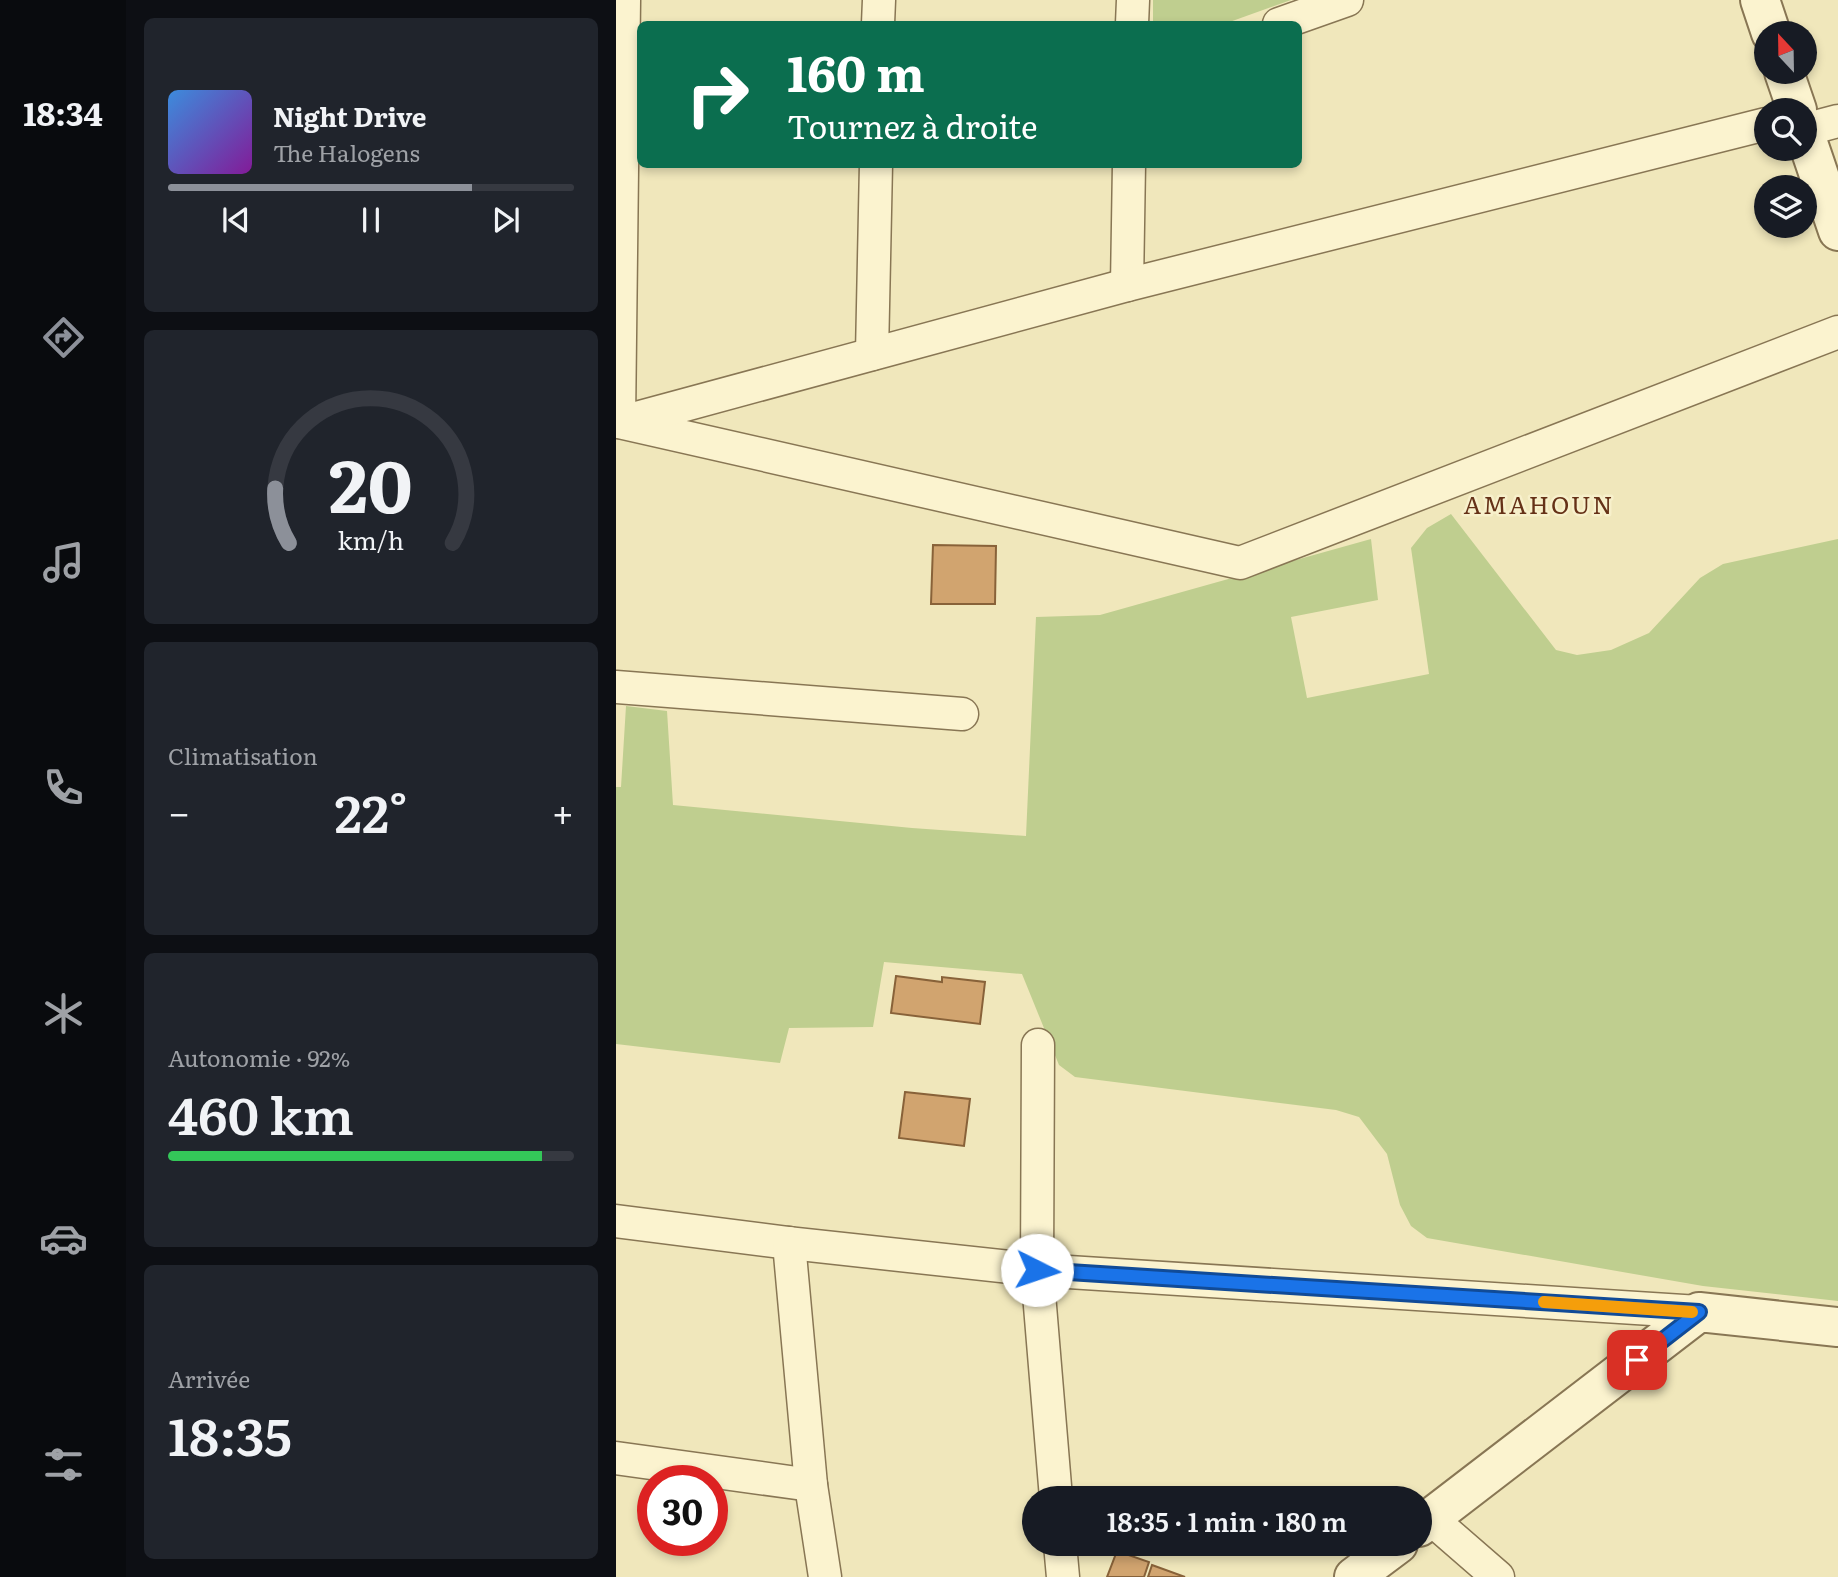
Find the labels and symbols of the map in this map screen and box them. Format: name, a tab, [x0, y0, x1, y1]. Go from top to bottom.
north arrow	[1754, 21, 1816, 84]
district label: AMAHOUN	[1463, 486, 1615, 521]
position arrow	[1000, 1233, 1074, 1307]
pin	[1607, 1330, 1667, 1390]
speed limit sign: 30	[637, 1465, 728, 1556]

